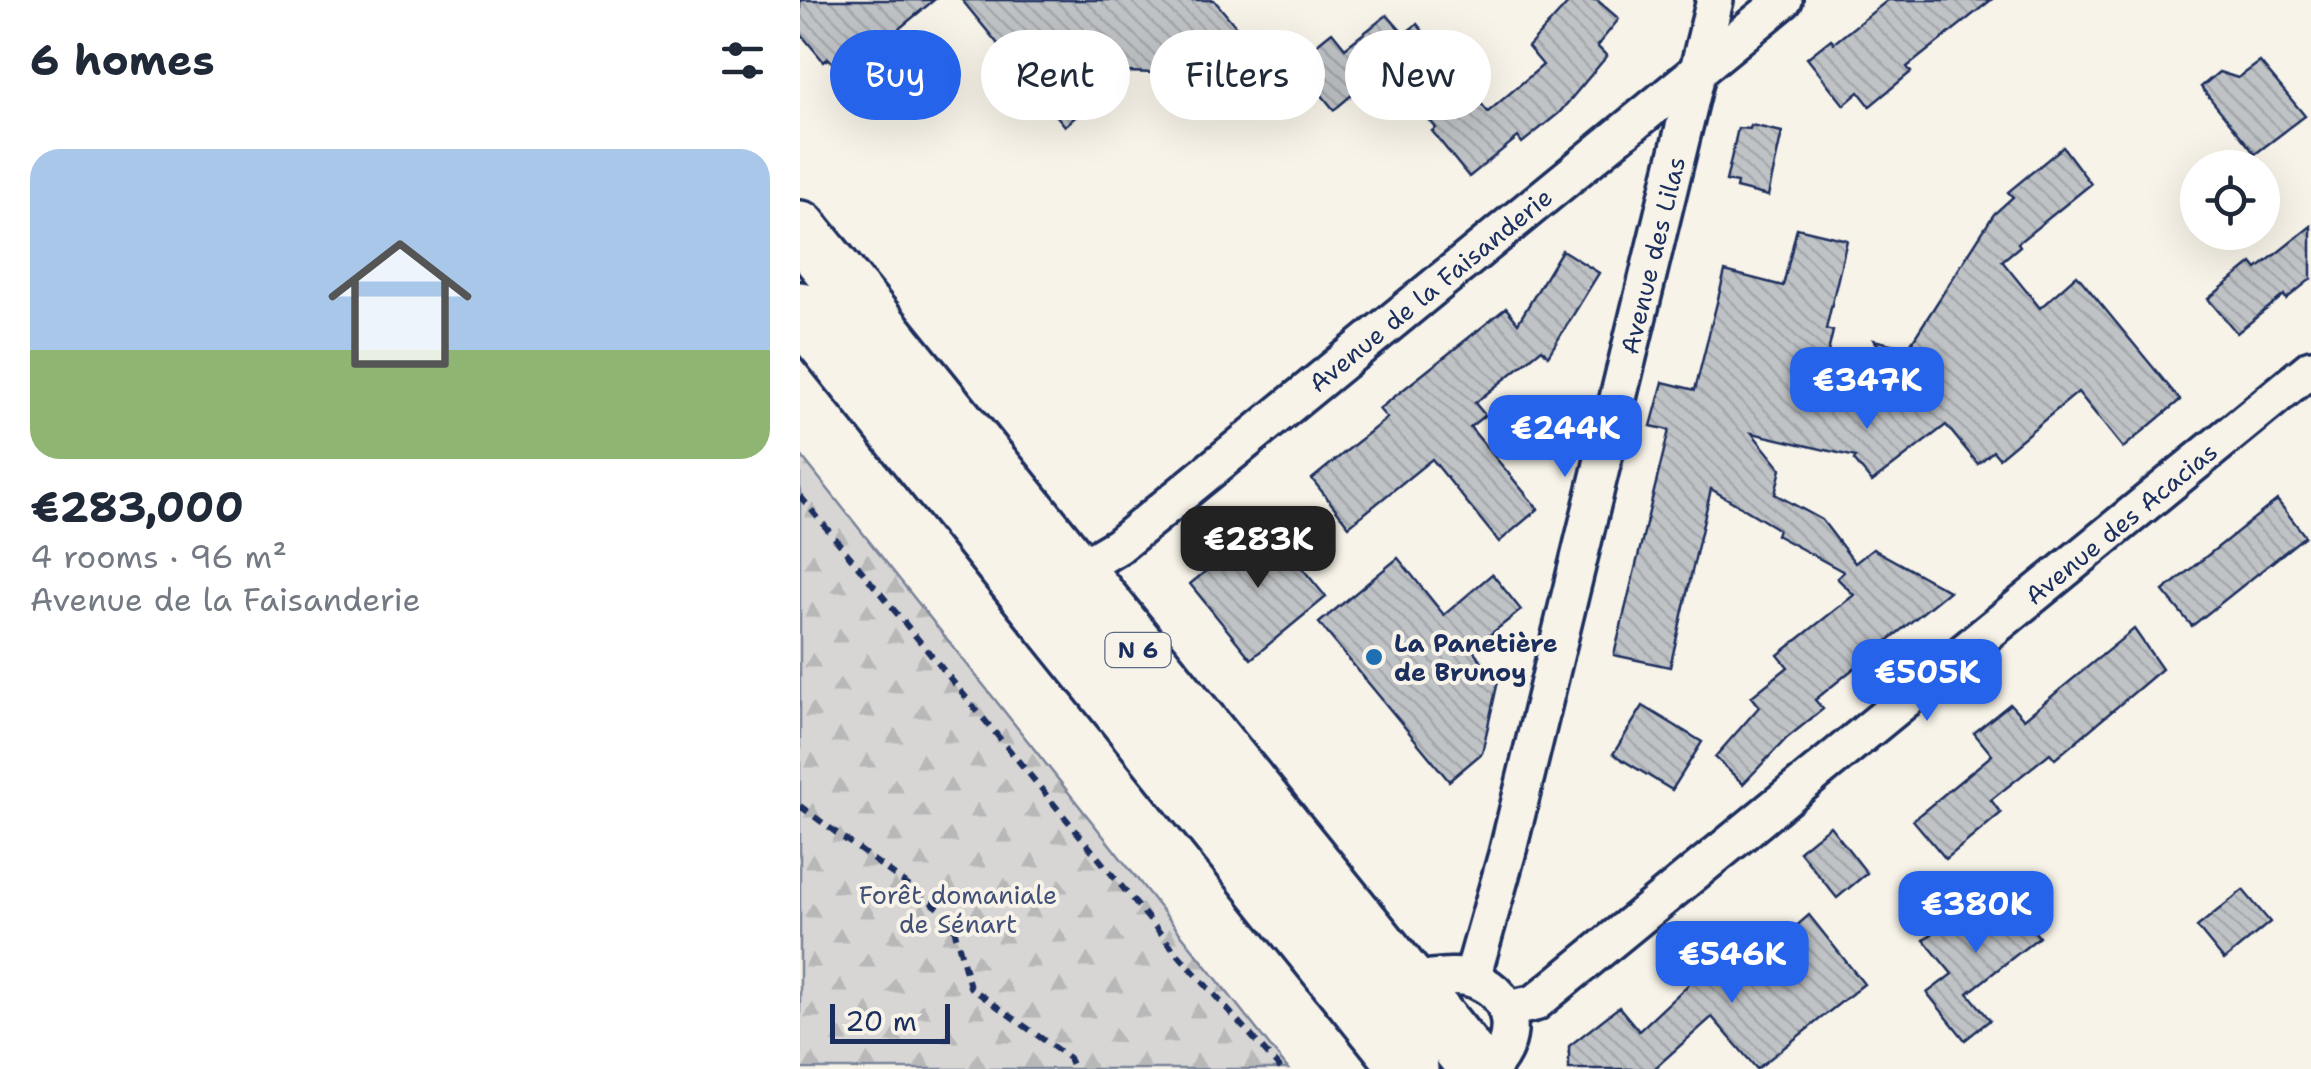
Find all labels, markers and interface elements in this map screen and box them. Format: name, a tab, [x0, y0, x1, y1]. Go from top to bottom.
chip: Buy	[830, 30, 961, 120]
chip: Rent	[981, 30, 1130, 120]
chip: Filters	[1150, 30, 1325, 120]
chip: New	[1345, 30, 1491, 120]
text: 6 homes	[30, 32, 215, 88]
icon: filters	[715, 33, 770, 88]
map controls	[2180, 150, 2280, 250]
button: locate	[2180, 150, 2280, 250]
street label: Avenue des Lilas	[1612, 153, 1693, 358]
street label: Avenue de la Faisanderie	[1302, 180, 1559, 400]
icon: home	[310, 214, 490, 394]
pin: €347K	[1797, 347, 1937, 432]
text: €347K	[1812, 358, 1922, 401]
pin: €244K	[1495, 395, 1635, 480]
text: €244K	[1510, 406, 1620, 449]
street label: Avenue des Acacias	[2018, 434, 2225, 612]
text: €283,000	[30, 479, 244, 535]
pin: €283K	[1188, 506, 1328, 591]
text: €283K	[1203, 517, 1313, 560]
text: 4 rooms · 96 m²	[30, 535, 287, 578]
text: Avenue de la Faisanderie	[30, 578, 421, 621]
place label: La Panetière de Brunoy	[1394, 626, 1558, 689]
road number: N 6	[1106, 633, 1170, 667]
pin: €505K	[1857, 639, 1997, 724]
marker: La Panetière de Brunoy	[1363, 646, 1385, 668]
text: €505K	[1874, 650, 1980, 693]
pin: €380K	[1906, 871, 2046, 956]
park label: Forêt domaniale de Sénart	[859, 878, 1057, 941]
text: €380K	[1920, 882, 2032, 925]
pin: €546K	[1662, 921, 1802, 1006]
text: €546K	[1678, 932, 1786, 975]
scale bar	[830, 999, 950, 1044]
text: 20 m	[845, 1002, 917, 1040]

